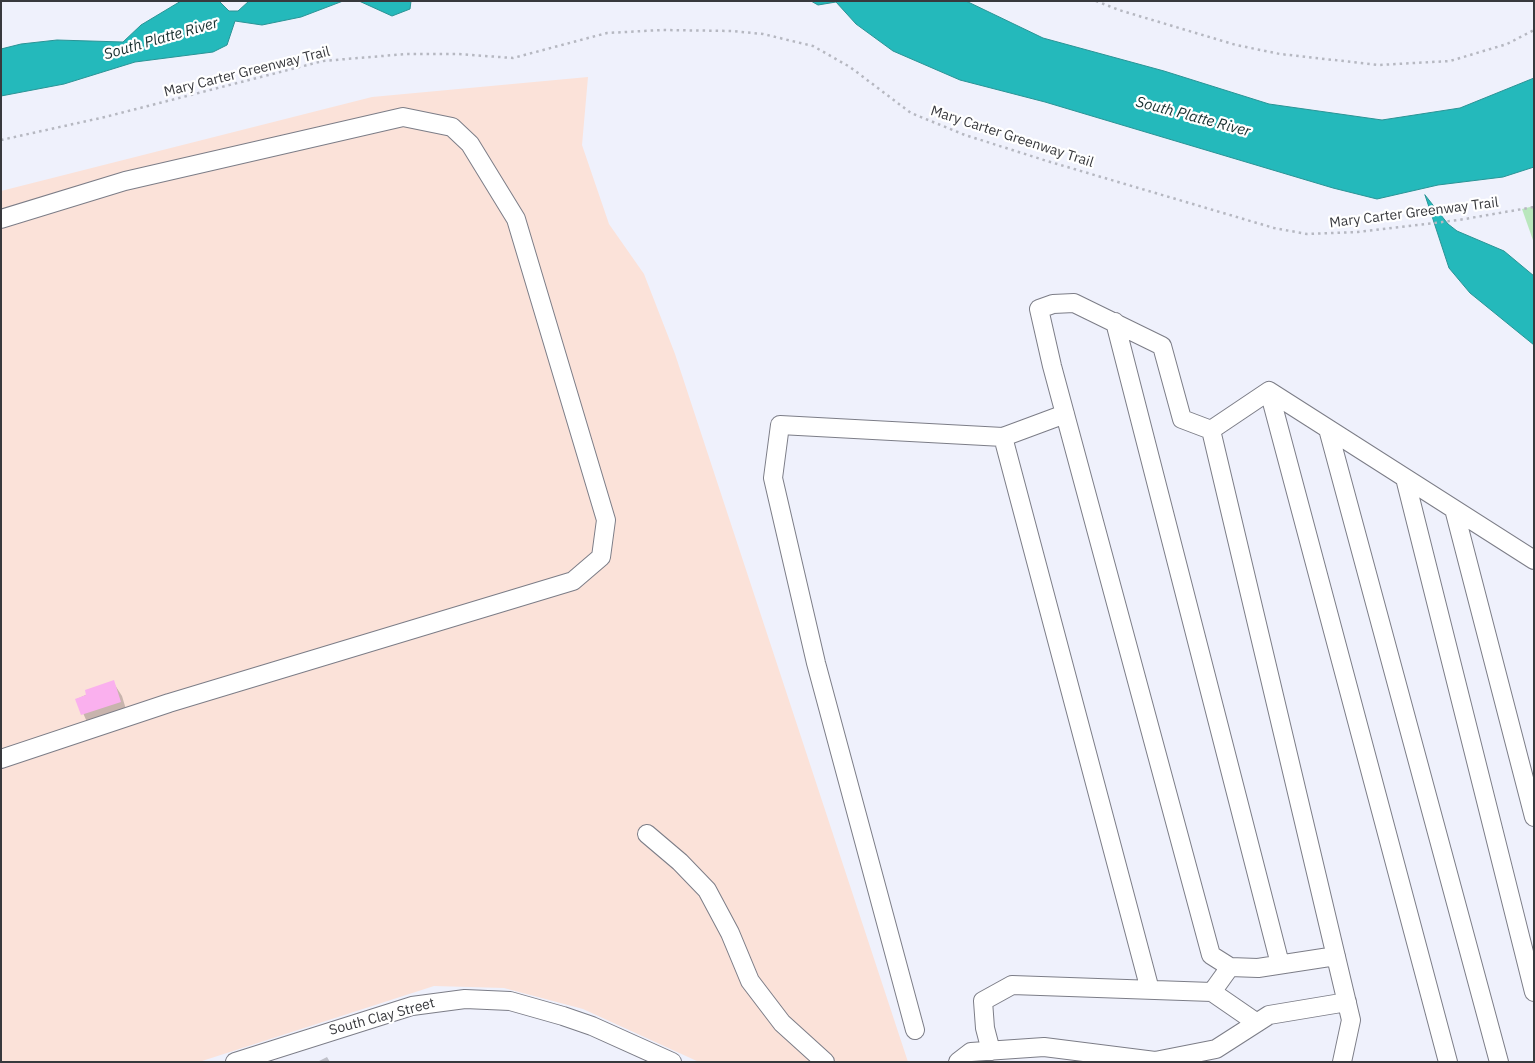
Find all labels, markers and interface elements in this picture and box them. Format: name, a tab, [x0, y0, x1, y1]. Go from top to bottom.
water label: South Platte River	[102, 14, 220, 64]
street label: Mary Carter Greenway Trail	[162, 43, 332, 101]
water label: South Platte River	[1134, 93, 1252, 141]
street label: Mary Carter Greenway Trail	[928, 103, 1096, 171]
street label: Mary Carter Greenway Trail	[1328, 194, 1500, 232]
street label: South Clay Street	[327, 995, 437, 1039]

